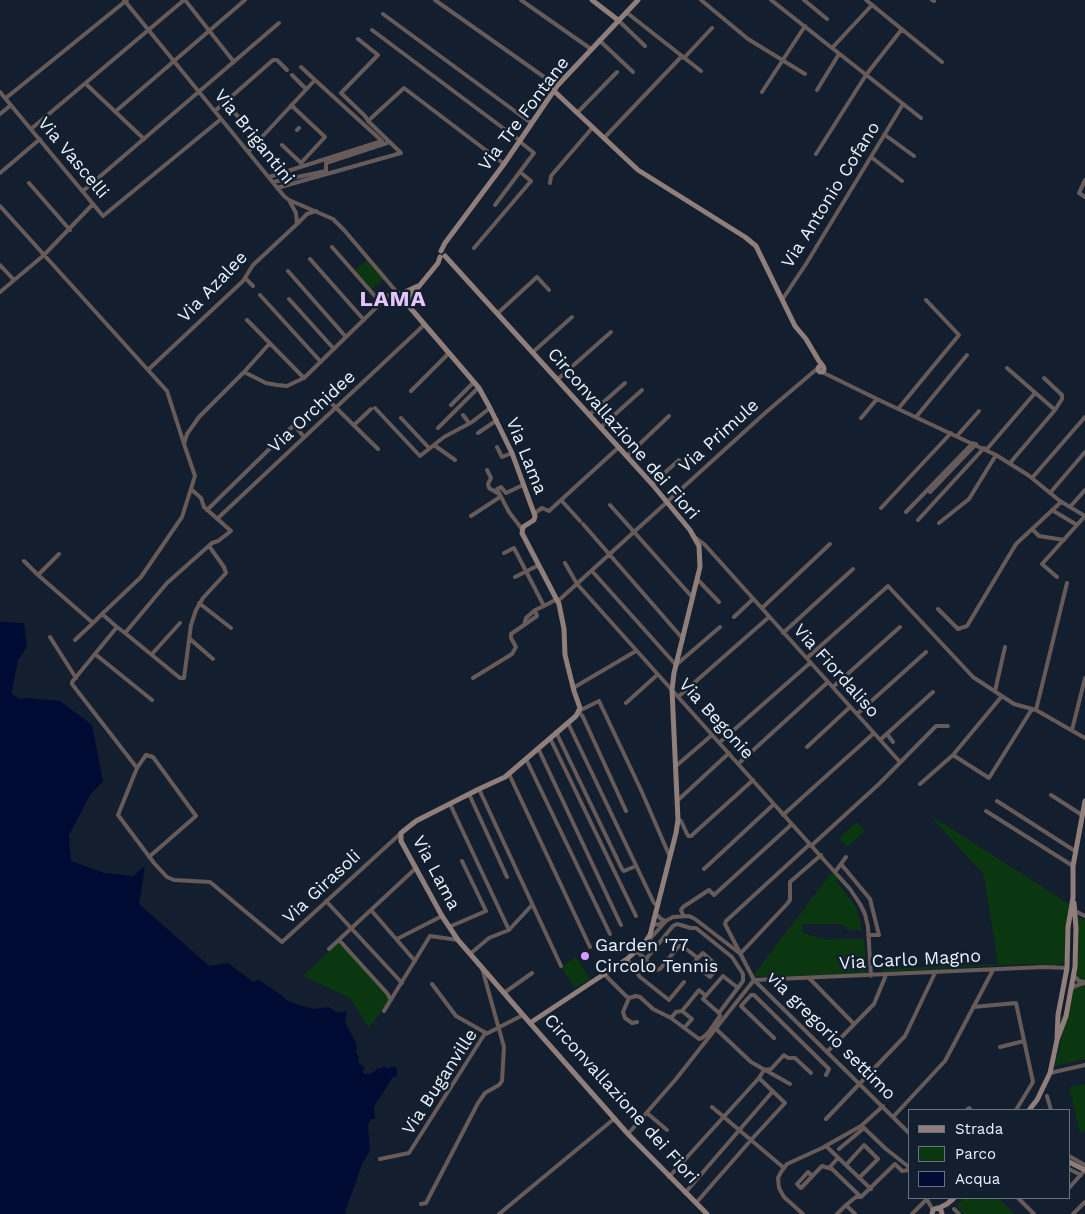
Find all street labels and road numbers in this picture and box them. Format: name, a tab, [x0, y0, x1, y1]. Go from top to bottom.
street label: Via Tre Fontane	[474, 53, 574, 175]
street label: Via Brigantini	[209, 85, 299, 189]
street label: Via Vascelli	[33, 113, 113, 203]
street label: Via Antonio Cofano	[777, 118, 885, 272]
street label: Via Azalee	[174, 247, 252, 327]
street label: Circonvallazione dei Fiori	[542, 344, 704, 524]
street label: Via Orchidee	[264, 366, 360, 458]
street label: Via Primule	[675, 395, 763, 477]
street label: Via Lama	[501, 414, 551, 498]
street label: Via Fiordaliso	[788, 620, 884, 722]
street label: Via Begonie	[674, 674, 758, 764]
street label: Via Lama	[407, 832, 465, 914]
street label: Via Girasoli	[279, 846, 365, 928]
street label: Via Carlo Magno	[838, 945, 982, 975]
street label: via gregorio settimo	[762, 967, 900, 1105]
street label: Circonvallazione dei Fiori	[539, 1010, 703, 1188]
street label: Via Buganville	[398, 1025, 482, 1139]

